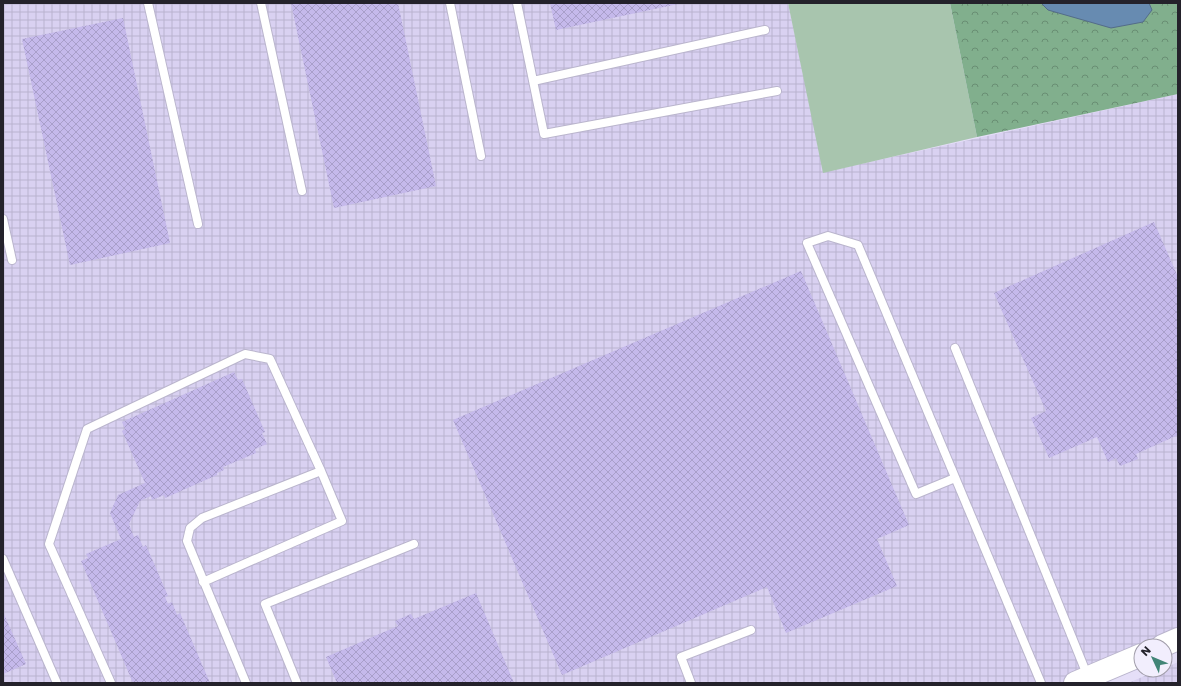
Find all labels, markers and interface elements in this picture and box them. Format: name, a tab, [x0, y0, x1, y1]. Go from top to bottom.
north arrow	[1133, 638, 1173, 678]
text: N	[1137, 643, 1154, 660]

